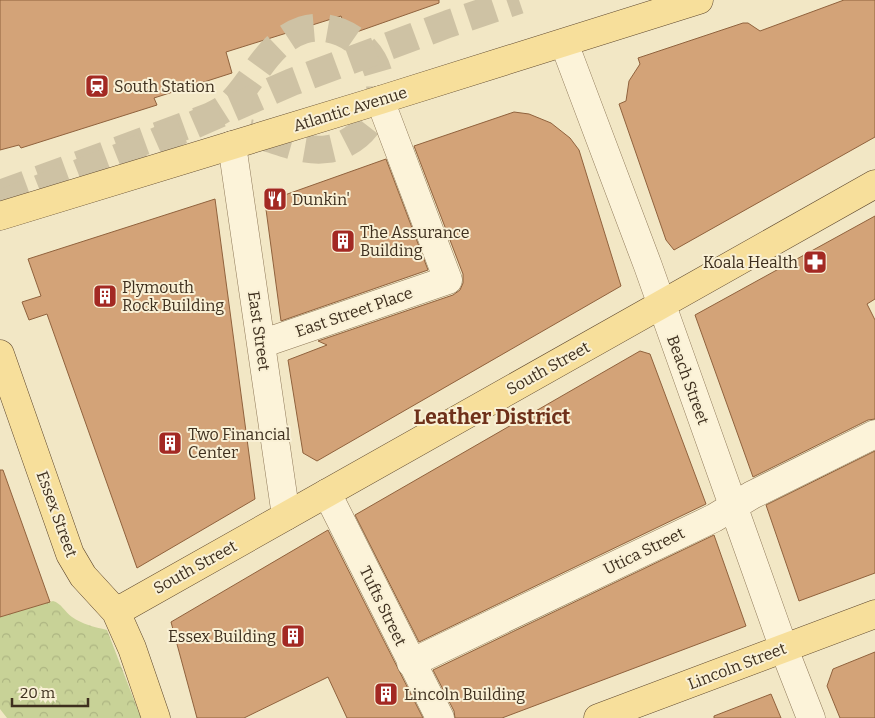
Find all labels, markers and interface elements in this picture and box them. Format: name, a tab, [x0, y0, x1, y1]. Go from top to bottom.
station icon: South Station	[84, 73, 110, 99]
place label: South Station	[114, 77, 215, 96]
street label: Atlantic Avenue	[291, 83, 409, 135]
restaurant icon: Dunkin'	[262, 186, 288, 212]
place label: Dunkin'	[292, 190, 350, 209]
place label: The Assurance Building	[360, 223, 469, 260]
building icon: The Assurance Building	[330, 228, 356, 254]
pharmacy icon: Koala Health	[802, 249, 828, 275]
place label: Koala Health	[703, 253, 798, 272]
place label: Plymouth Rock Building	[122, 278, 224, 315]
building icon: Plymouth Rock Building	[92, 283, 118, 309]
street label: East Street Place	[293, 283, 415, 341]
street label: East Street	[244, 290, 274, 372]
street label: Beach Street	[663, 333, 713, 428]
street label: South Street	[503, 337, 593, 399]
district label: Leather District	[414, 404, 571, 430]
place label: Two Financial Center	[188, 425, 291, 462]
building icon: Two Financial Center	[157, 430, 183, 456]
street label: Essex Street	[33, 468, 81, 560]
street label: Utica Street	[601, 523, 688, 579]
street label: South Street	[150, 536, 240, 598]
street label: Tufts Street	[356, 563, 411, 649]
building icon: Essex Building	[280, 623, 306, 649]
place label: Essex Building	[168, 627, 276, 646]
street label: Lincoln Street	[685, 638, 789, 693]
scale bar	[12, 676, 89, 708]
building icon: Lincoln Building	[373, 681, 399, 707]
text: 20 m	[20, 684, 56, 702]
place label: Lincoln Building	[404, 685, 525, 704]

